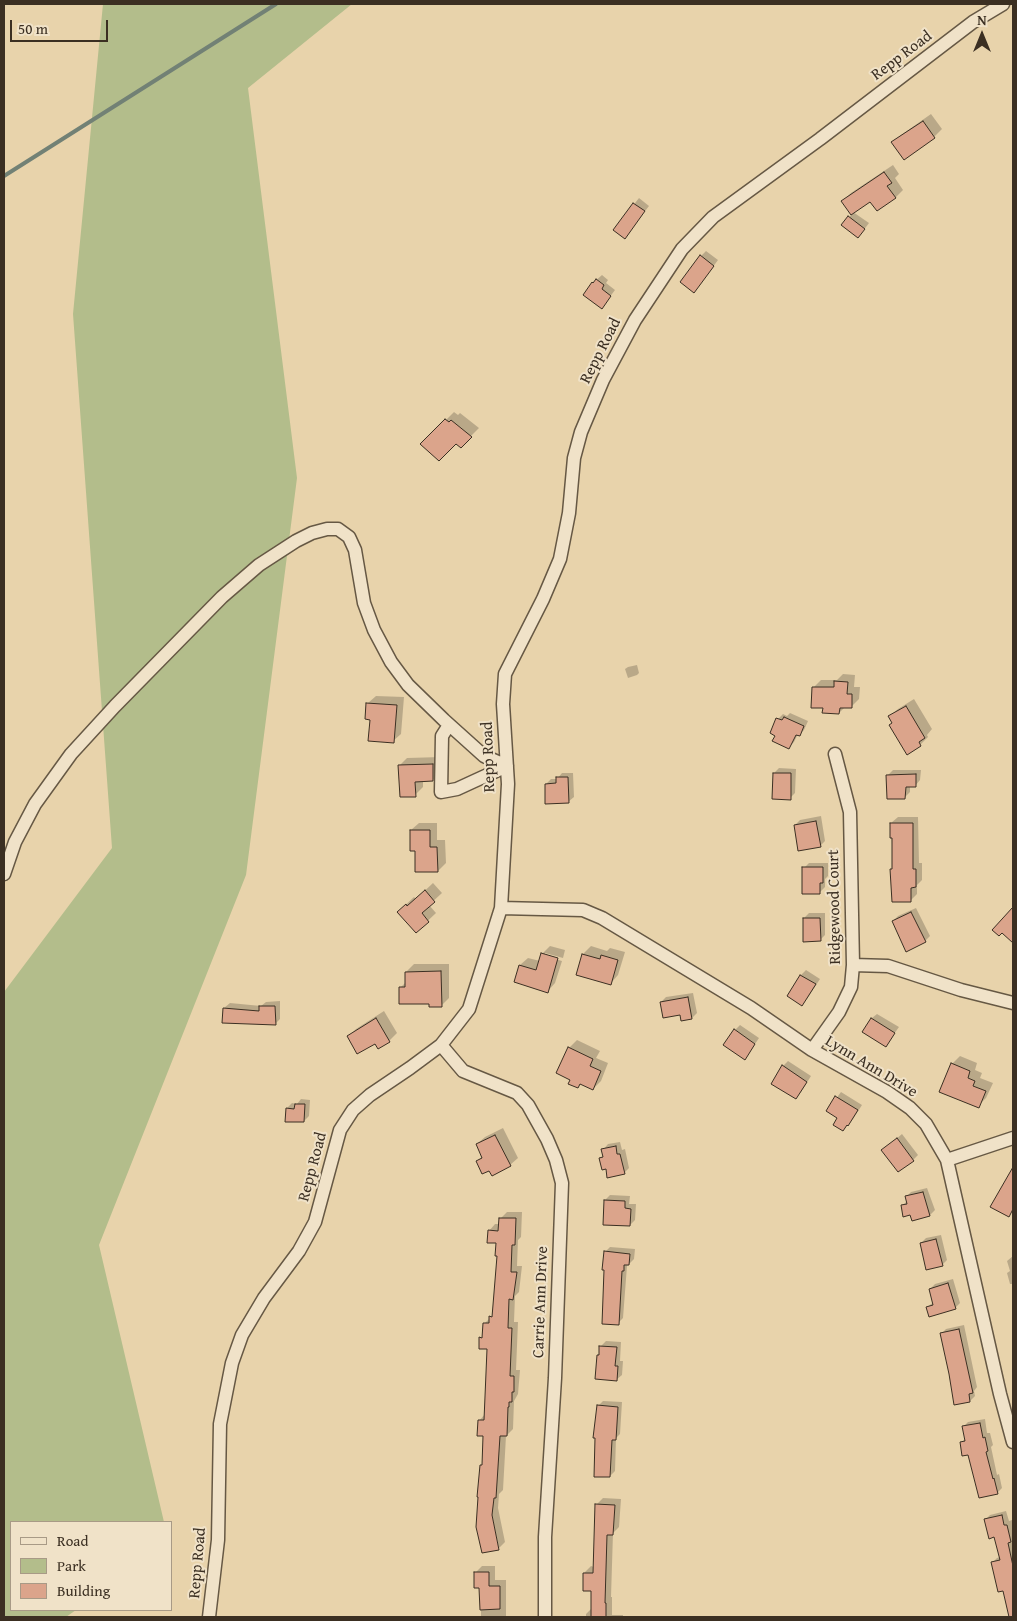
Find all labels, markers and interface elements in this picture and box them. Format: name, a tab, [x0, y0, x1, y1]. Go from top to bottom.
scale bar	[12, 10, 110, 42]
north arrow	[957, 10, 1007, 60]
text: N	[977, 10, 987, 30]
text: 50 m	[18, 18, 48, 39]
street label: Repp Road	[868, 27, 936, 85]
street label: Repp Road	[576, 315, 626, 387]
street label: Repp Road	[478, 721, 500, 793]
street label: Ridgewood Court	[824, 849, 846, 965]
street label: Lynn Ann Drive	[821, 1032, 921, 1102]
street label: Repp Road	[295, 1130, 331, 1204]
street label: Carrie Ann Drive	[529, 1246, 553, 1358]
legend	[10, 1521, 172, 1611]
street label: Repp Road	[185, 1527, 211, 1599]
text: Road	[57, 1530, 88, 1551]
text: Park	[57, 1555, 86, 1576]
text: Building	[57, 1580, 110, 1601]

